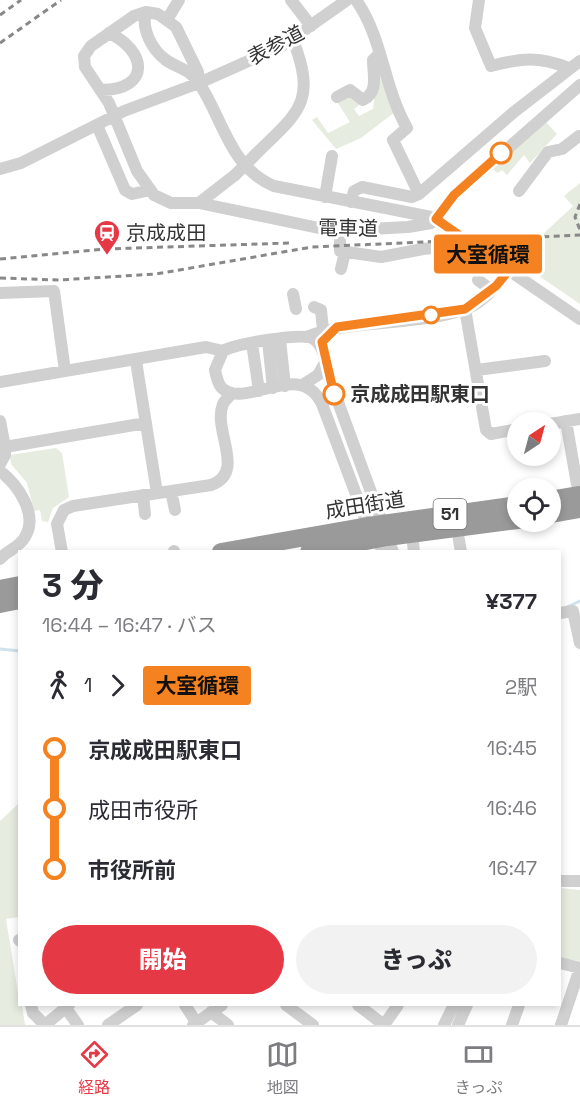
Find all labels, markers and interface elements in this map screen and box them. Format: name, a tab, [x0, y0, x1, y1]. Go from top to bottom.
street label: 表参道	[243, 19, 309, 71]
unlabelled marker	[490, 142, 512, 164]
street label: 電車道	[318, 214, 378, 242]
station icon: 京成成田	[92, 218, 122, 256]
place label: 京成成田	[126, 220, 206, 246]
line badge: 大室循環	[446, 234, 530, 274]
text: 大室循環	[446, 241, 530, 268]
unlabelled marker	[422, 306, 440, 324]
place label: 京成成田駅東口	[350, 381, 490, 407]
marker: 京成成田駅東口	[323, 383, 345, 405]
north arrow	[507, 412, 561, 466]
map controls	[507, 412, 561, 532]
button: locate	[507, 478, 561, 532]
street label: 成田街道	[323, 486, 407, 524]
road number: 51	[434, 499, 466, 529]
text: 3 分	[42, 565, 103, 607]
text: ¥377	[486, 587, 537, 615]
text: 16:44 – 16:47 · バス	[42, 612, 217, 638]
icon: walk	[42, 669, 75, 702]
icon: forward	[101, 669, 134, 702]
text: 1	[84, 672, 92, 698]
text: 大室循環	[155, 672, 239, 699]
text: 2駅	[505, 674, 537, 700]
text: 16:45	[487, 735, 537, 761]
text: 京成成田駅東口	[88, 736, 242, 764]
text: 16:46	[487, 795, 537, 821]
text: 成田市役所	[88, 796, 198, 824]
text: 16:47	[488, 855, 537, 881]
text: 市役所前	[88, 856, 176, 884]
button: 開始	[42, 925, 284, 994]
button: きっぷ	[296, 925, 537, 994]
tab: 経路	[78, 1038, 111, 1098]
tab: 地図	[266, 1038, 299, 1098]
tab: きっぷ	[455, 1038, 502, 1098]

